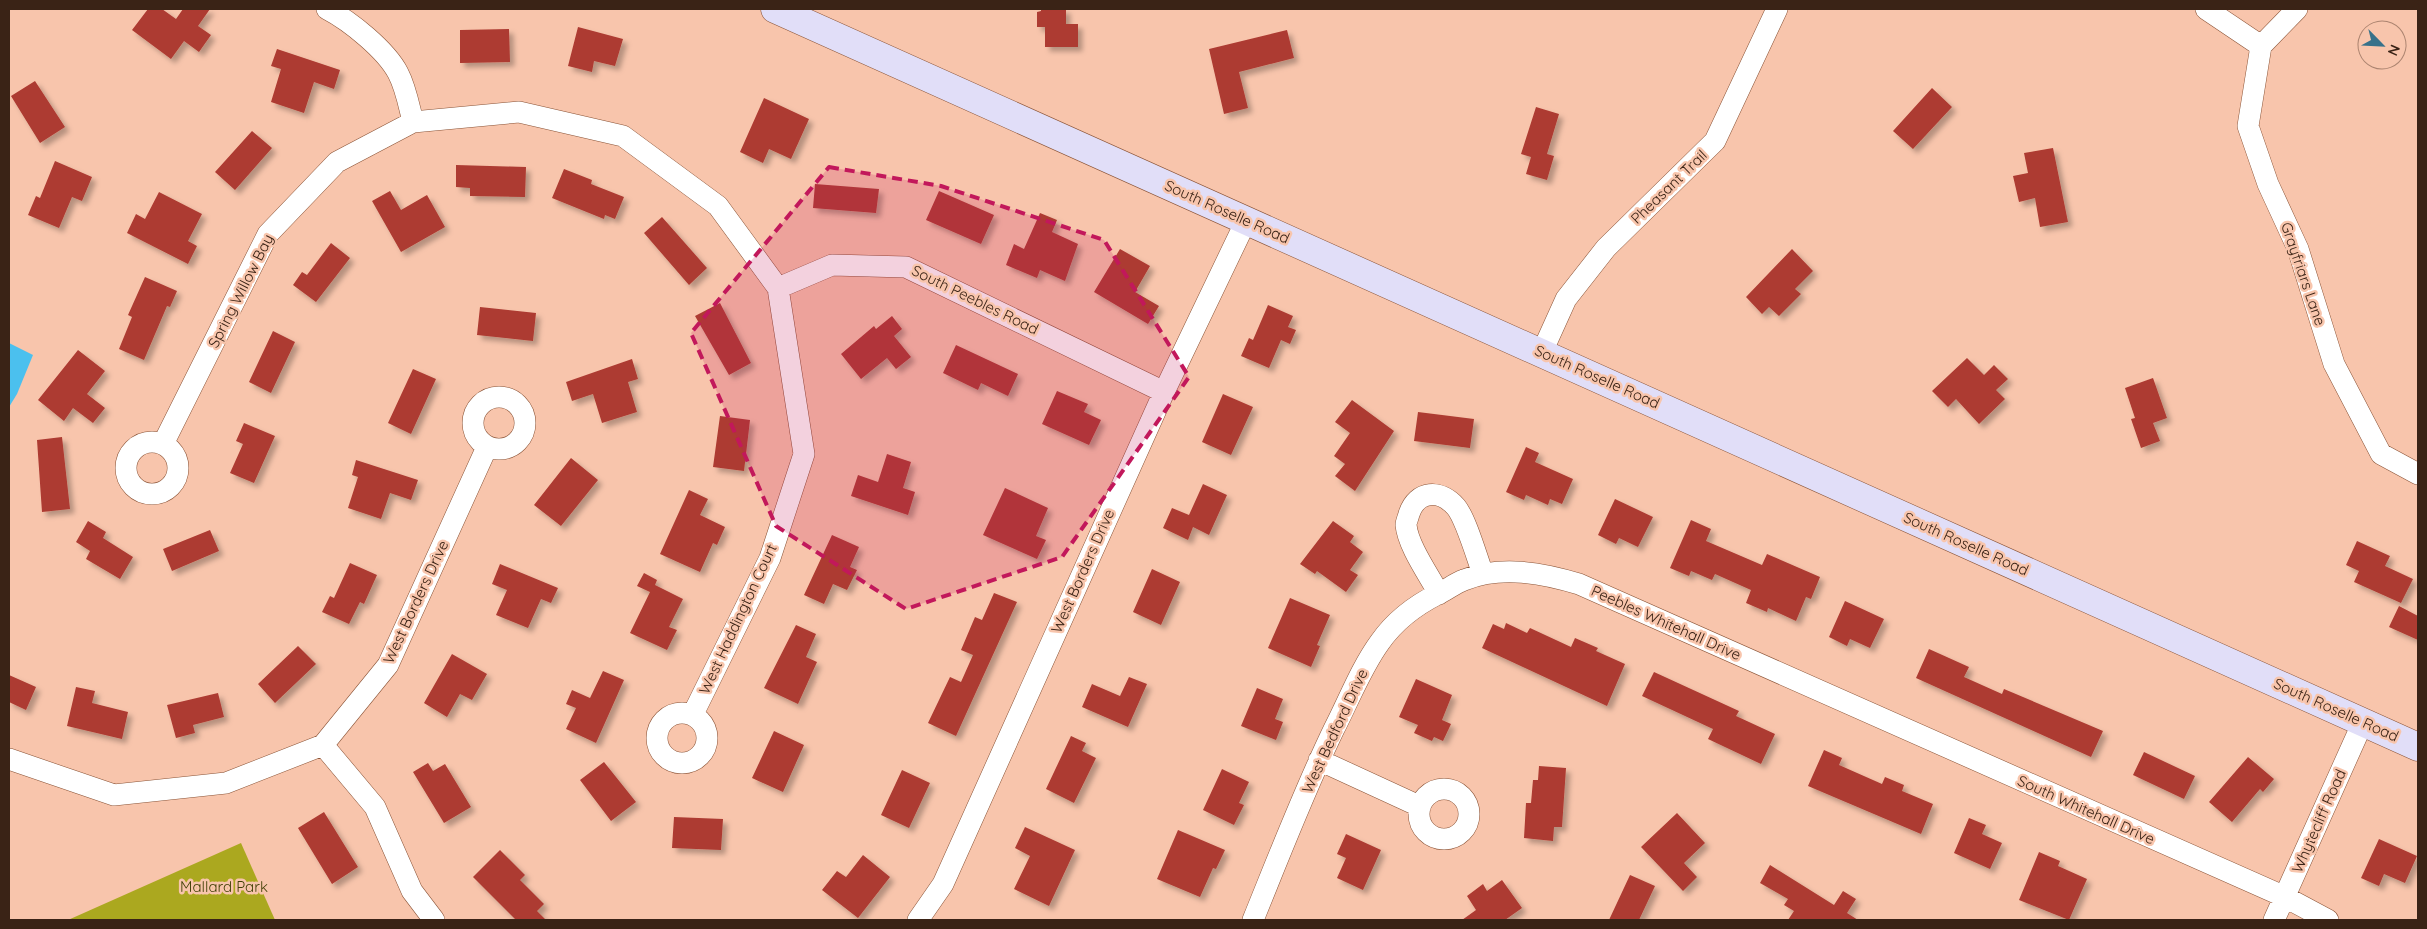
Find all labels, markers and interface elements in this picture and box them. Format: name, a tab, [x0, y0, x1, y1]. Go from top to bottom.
north arrow	[2357, 20, 2407, 70]
text: N	[2384, 42, 2404, 59]
street label: Pheasant Trail	[1627, 146, 1711, 228]
street label: South Roselle Road	[1162, 175, 1293, 248]
street label: Grayfriars Lane	[2277, 220, 2330, 328]
street label: Spring Willow Bay	[204, 231, 277, 351]
street label: South Peebles Road	[909, 261, 1042, 338]
street label: South Roselle Road	[1532, 340, 1663, 413]
street label: West Borders Drive	[1047, 506, 1118, 636]
street label: South Roselle Road	[1901, 507, 2032, 580]
street label: West Borders Drive	[379, 537, 452, 666]
street label: West Haddington Court	[694, 541, 781, 697]
street label: Peebles Whitehall Drive	[1588, 581, 1744, 664]
street label: West Bedford Drive	[1297, 666, 1372, 796]
street label: South Roselle Road	[2271, 673, 2402, 746]
street label: Whytecliff Road	[2287, 766, 2350, 876]
street label: South Whitehall Drive	[2015, 771, 2158, 848]
park label: Mallard Park	[180, 877, 268, 896]

